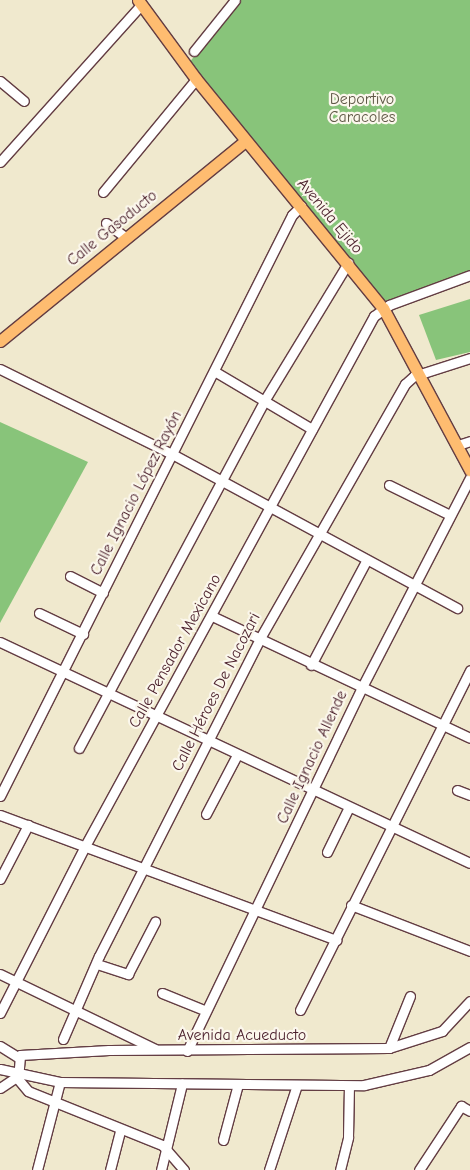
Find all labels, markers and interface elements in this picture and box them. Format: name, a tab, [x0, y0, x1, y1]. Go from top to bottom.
park label: Deportivo Caracoles	[329, 89, 395, 127]
street label: Avenida Ejido	[293, 174, 367, 258]
street label: Calle Gasoducto	[63, 186, 161, 270]
street label: Calle Ignacio López Rayón	[86, 407, 186, 579]
street label: Calle Pensador Mexicano	[125, 571, 225, 731]
street label: Calle Héroes De Nacozari	[168, 610, 264, 774]
street label: Calle Ignacio Allende	[273, 687, 351, 827]
street label: Avenida Acueducto	[178, 1025, 306, 1045]

